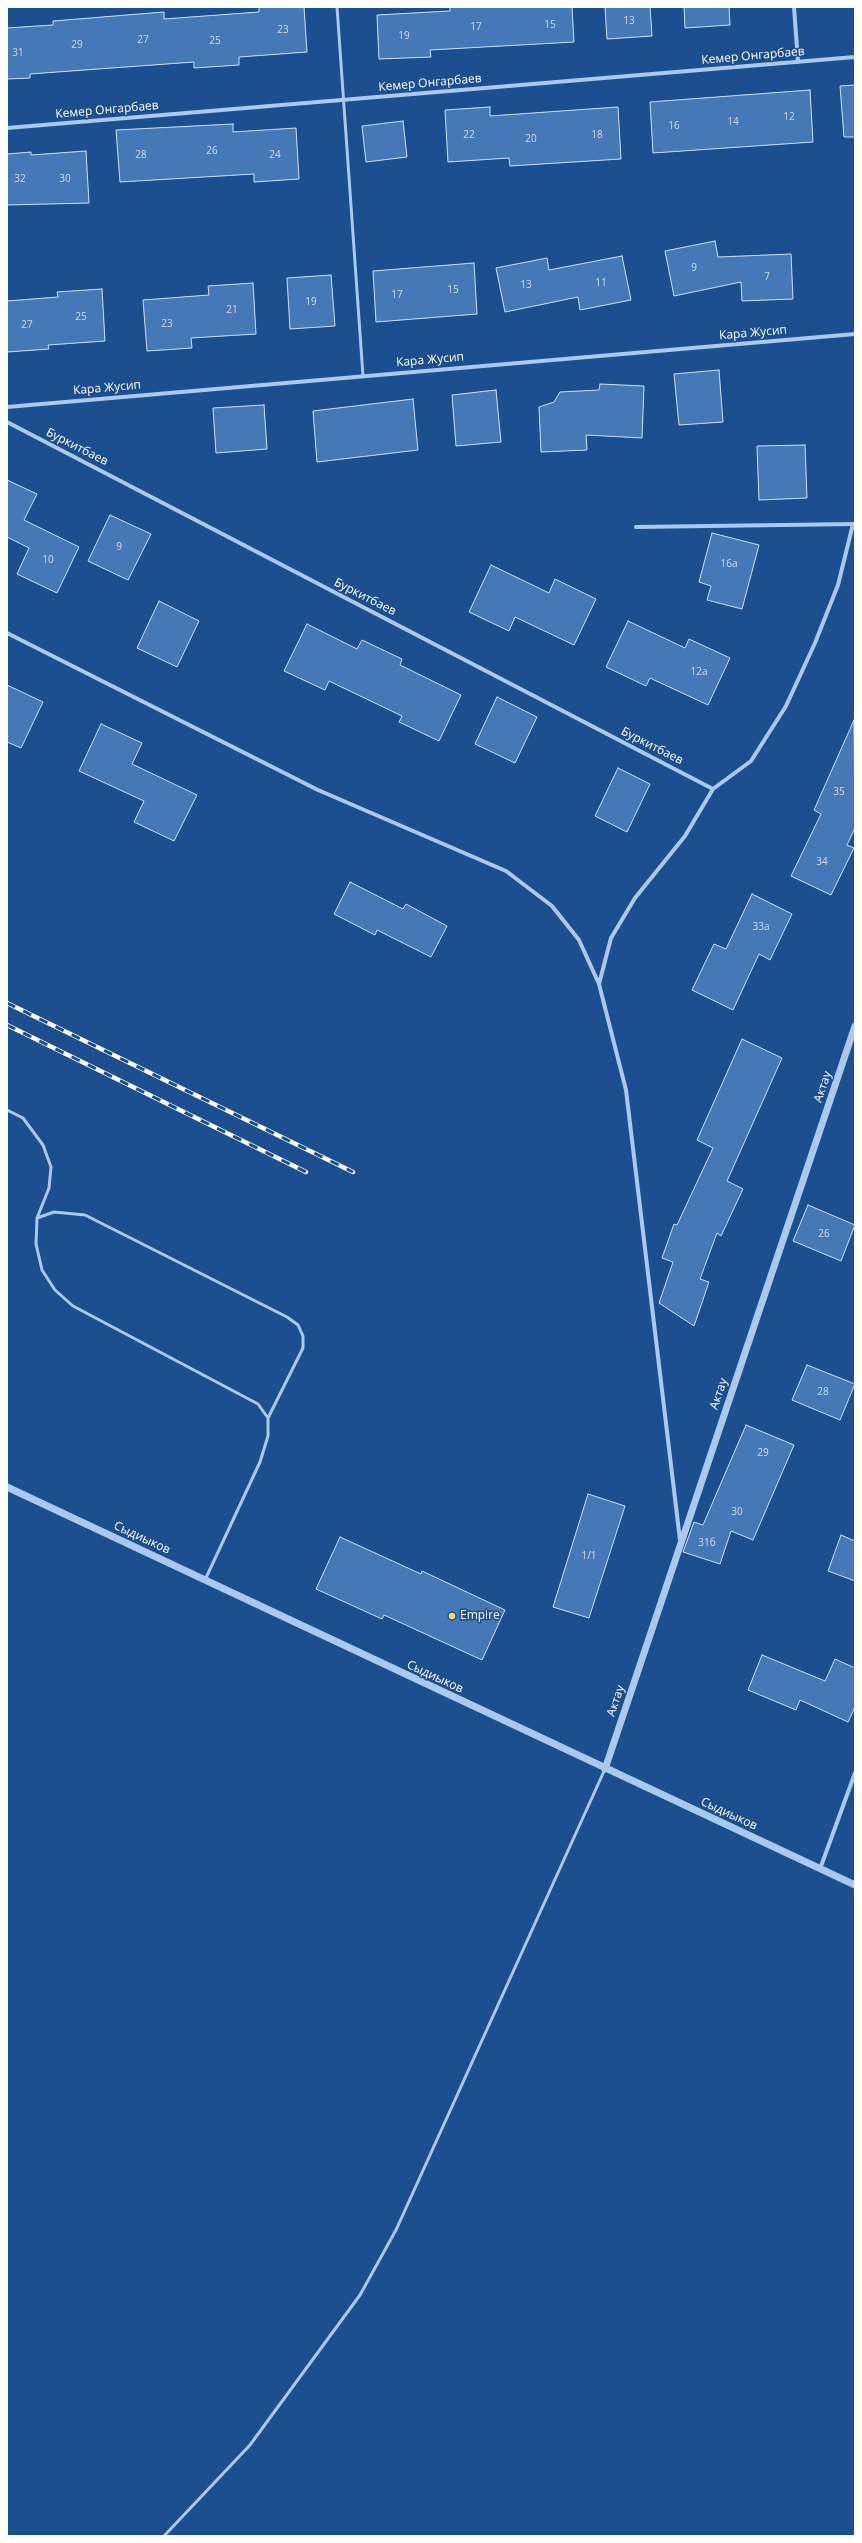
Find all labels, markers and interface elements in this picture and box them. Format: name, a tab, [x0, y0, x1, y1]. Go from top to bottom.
house number: 13	[623, 15, 635, 27]
house number: 15	[544, 19, 556, 31]
house number: 17	[470, 21, 482, 33]
house number: 23	[277, 24, 289, 36]
house number: 19	[398, 30, 410, 42]
house number: 27	[137, 34, 149, 46]
house number: 25	[209, 35, 221, 47]
house number: 29	[71, 39, 83, 51]
street label: Кемер Онгарбаев	[701, 44, 805, 68]
house number: 31	[12, 47, 24, 59]
street label: Кемер Онгарбаев	[378, 71, 482, 95]
street label: Кемер Онгарбаев	[55, 98, 159, 122]
house number: 12	[783, 111, 795, 123]
house number: 14	[727, 116, 739, 128]
house number: 16	[668, 120, 680, 132]
house number: 22	[463, 129, 475, 141]
house number: 18	[591, 129, 603, 141]
house number: 20	[525, 133, 537, 145]
house number: 26	[206, 145, 218, 157]
house number: 28	[135, 149, 147, 161]
house number: 24	[269, 149, 281, 161]
house number: 32	[14, 173, 26, 185]
house number: 30	[59, 173, 71, 185]
house number: 9	[691, 262, 697, 274]
house number: 7	[764, 271, 770, 283]
house number: 11	[595, 277, 607, 289]
house number: 13	[520, 279, 532, 291]
house number: 15	[447, 284, 459, 296]
house number: 17	[391, 289, 403, 301]
house number: 19	[305, 296, 317, 308]
house number: 21	[226, 304, 238, 316]
house number: 25	[75, 311, 87, 323]
house number: 23	[161, 318, 173, 330]
house number: 27	[21, 319, 33, 331]
street label: Кара Жусип	[718, 323, 788, 343]
street label: Кара Жусип	[395, 350, 465, 370]
street label: Кара Жусип	[72, 378, 142, 398]
street label: Буркитбаев	[44, 425, 110, 469]
house number: 9	[116, 541, 122, 553]
house number: 10	[42, 554, 54, 566]
house number: 16а	[721, 558, 737, 570]
street label: Буркитбаев	[332, 575, 398, 619]
house number: 12а	[691, 666, 707, 678]
street label: Буркитбаев	[619, 724, 685, 768]
house number: 35	[833, 786, 845, 798]
house number: 34	[816, 856, 828, 868]
house number: 33а	[753, 921, 769, 933]
street label: Актау	[811, 1069, 835, 1105]
house number: 26	[818, 1228, 830, 1240]
street label: Актау	[707, 1376, 731, 1412]
house number: 28	[817, 1386, 829, 1398]
house number: 29	[757, 1447, 769, 1459]
house number: 30	[731, 1506, 743, 1518]
street label: Сыдиыков	[111, 1519, 173, 1557]
house number: 31б	[698, 1537, 716, 1549]
house number: 1/1	[581, 1550, 597, 1562]
place label: Empire	[460, 1609, 500, 1623]
marker: Empire	[447, 1611, 457, 1621]
street label: Сыдиыков	[404, 1658, 466, 1696]
street label: Актау	[604, 1683, 628, 1719]
street label: Сыдиыков	[698, 1795, 760, 1833]

